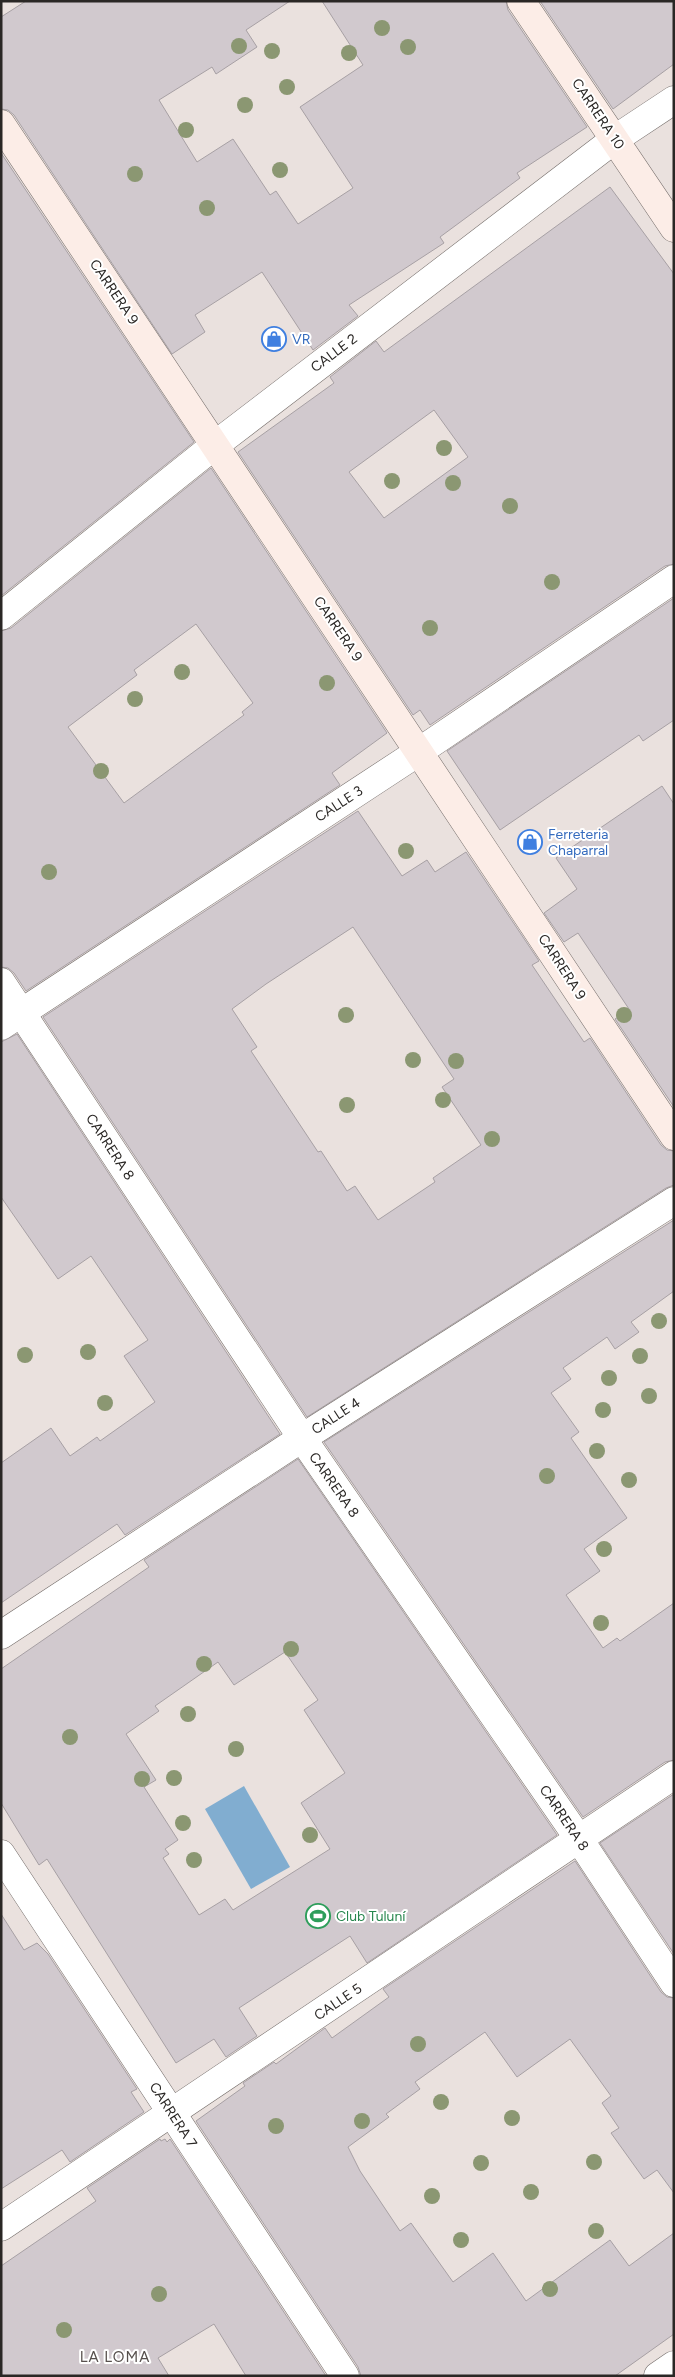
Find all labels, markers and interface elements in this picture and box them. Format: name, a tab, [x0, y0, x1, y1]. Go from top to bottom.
street label: CARRERA 10	[568, 75, 628, 153]
street label: CARRERA 9	[86, 256, 142, 328]
shop icon: VR	[261, 326, 287, 352]
street label: CALLE 2	[307, 330, 361, 376]
place label: VR	[292, 331, 311, 348]
street label: CARRERA 9	[310, 593, 366, 665]
street label: CALLE 3	[312, 782, 366, 826]
place label: Ferreteria Chaparral	[548, 826, 608, 859]
shop icon: Ferreteria Chaparral	[517, 829, 543, 855]
street label: CARRERA 9	[534, 931, 590, 1003]
street label: CARRERA 8	[82, 1111, 138, 1183]
street label: CALLE 4	[308, 1394, 364, 1438]
street label: CARRERA 8	[305, 1449, 363, 1521]
street label: CARRERA 8	[536, 1782, 592, 1854]
sports icon: Club Tuluní	[305, 1903, 331, 1929]
place label: Club Tuluní	[336, 1908, 406, 1925]
street label: CALLE 5	[311, 1980, 365, 2024]
street label: CARRERA 7	[146, 2079, 201, 2151]
district label: LA LOMA	[80, 2348, 150, 2366]

